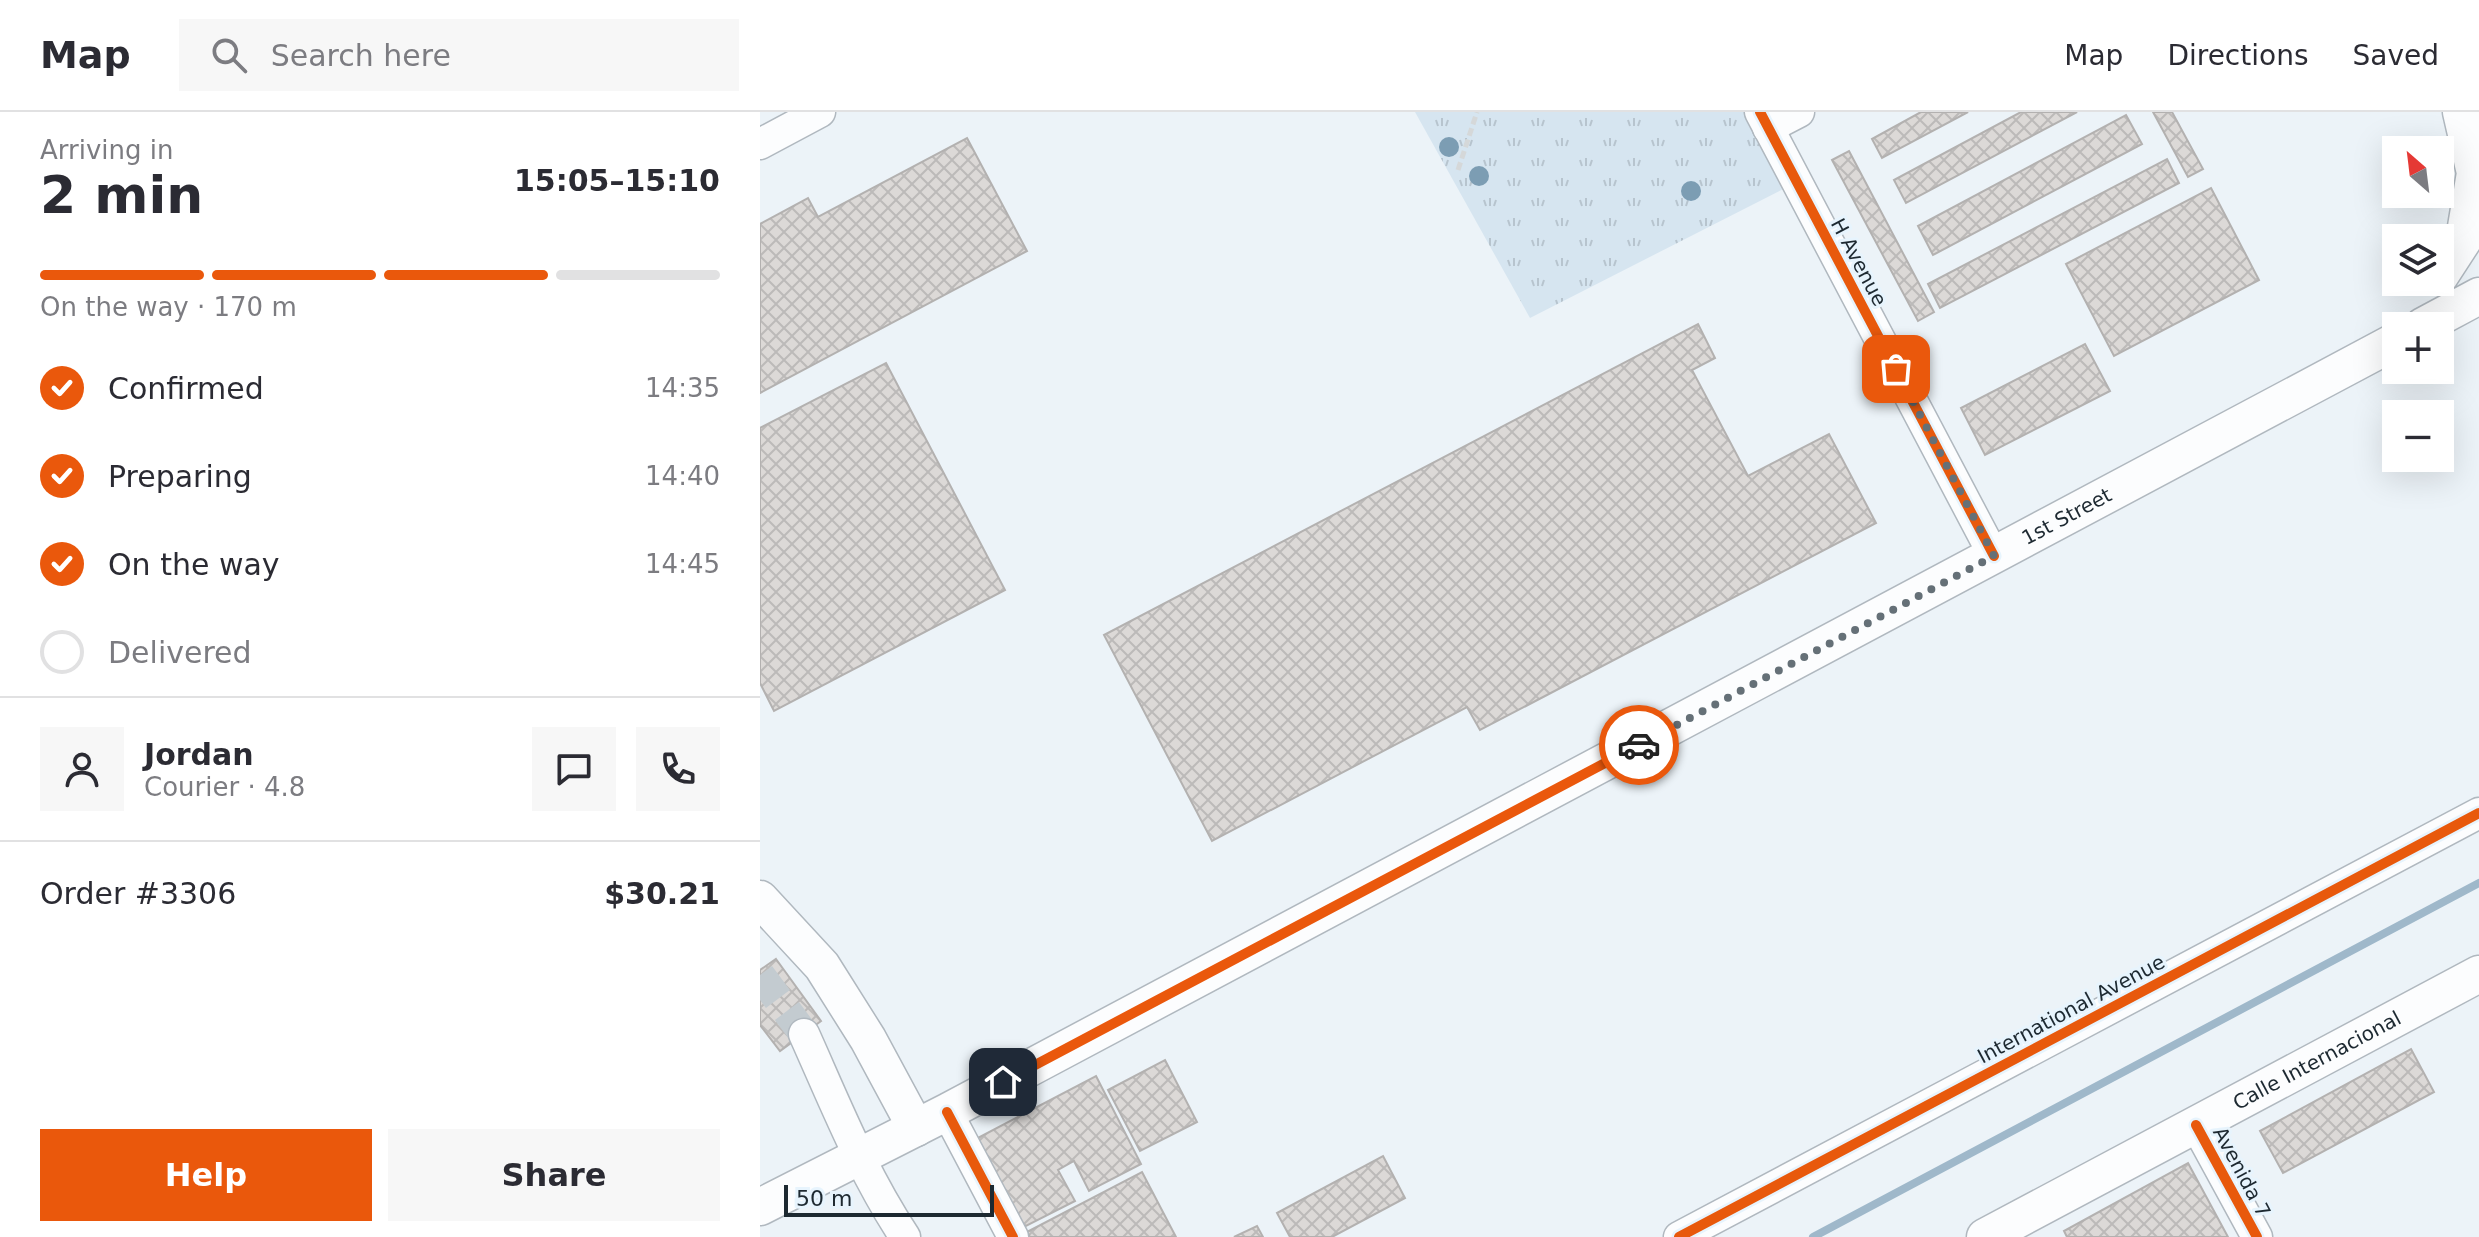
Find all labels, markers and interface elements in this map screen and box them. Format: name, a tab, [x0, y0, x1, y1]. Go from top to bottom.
search box	[179, 19, 739, 91]
text: Map	[40, 33, 131, 77]
icon: search	[207, 33, 251, 77]
text: Search here	[271, 38, 451, 73]
text: Map	[2064, 39, 2123, 72]
text: Directions	[2167, 39, 2308, 72]
text: Saved	[2352, 39, 2439, 72]
text: Arriving in	[40, 135, 174, 165]
north arrow	[2382, 136, 2454, 208]
map controls	[2382, 136, 2454, 472]
text: 15:05–15:10	[514, 163, 720, 198]
text: 2 min	[40, 165, 203, 225]
street label: H Avenue	[1826, 214, 1892, 310]
button: layers	[2382, 224, 2454, 296]
text: On the way · 170 m	[40, 292, 297, 322]
button: +	[2382, 312, 2454, 384]
pin	[1862, 335, 1930, 403]
icon: bag	[1874, 347, 1918, 391]
icon: check	[40, 366, 84, 410]
text: Confirmed	[108, 371, 264, 406]
text: 14:35	[645, 373, 720, 403]
button: −	[2382, 400, 2454, 472]
icon: check	[40, 454, 84, 498]
text: Preparing	[108, 459, 252, 494]
text: 14:40	[645, 461, 720, 491]
street label: 1st Street	[2018, 483, 2116, 550]
icon: check	[40, 542, 84, 586]
text: On the way	[108, 547, 280, 582]
text: 14:45	[645, 549, 720, 579]
text: Delivered	[108, 635, 252, 670]
courier	[1599, 705, 1679, 785]
icon: car	[1617, 723, 1661, 767]
button: person	[40, 727, 124, 811]
button: chat	[532, 727, 616, 811]
button: phone	[636, 727, 720, 811]
text: Jordan	[144, 737, 254, 772]
text: Courier · 4.8	[144, 772, 305, 802]
text: Order #3306	[40, 876, 236, 911]
text: $30.21	[604, 876, 720, 911]
street label: International Avenue	[1973, 950, 2169, 1068]
street label: Calle Internacional	[2229, 1006, 2405, 1115]
pin	[969, 1048, 1037, 1116]
icon: home	[981, 1060, 1025, 1104]
street label: Avenida 7	[2208, 1123, 2276, 1221]
button: Help	[40, 1129, 372, 1221]
button: Share	[388, 1129, 720, 1221]
scale bar	[784, 1181, 994, 1217]
text: 50 m	[796, 1186, 852, 1211]

